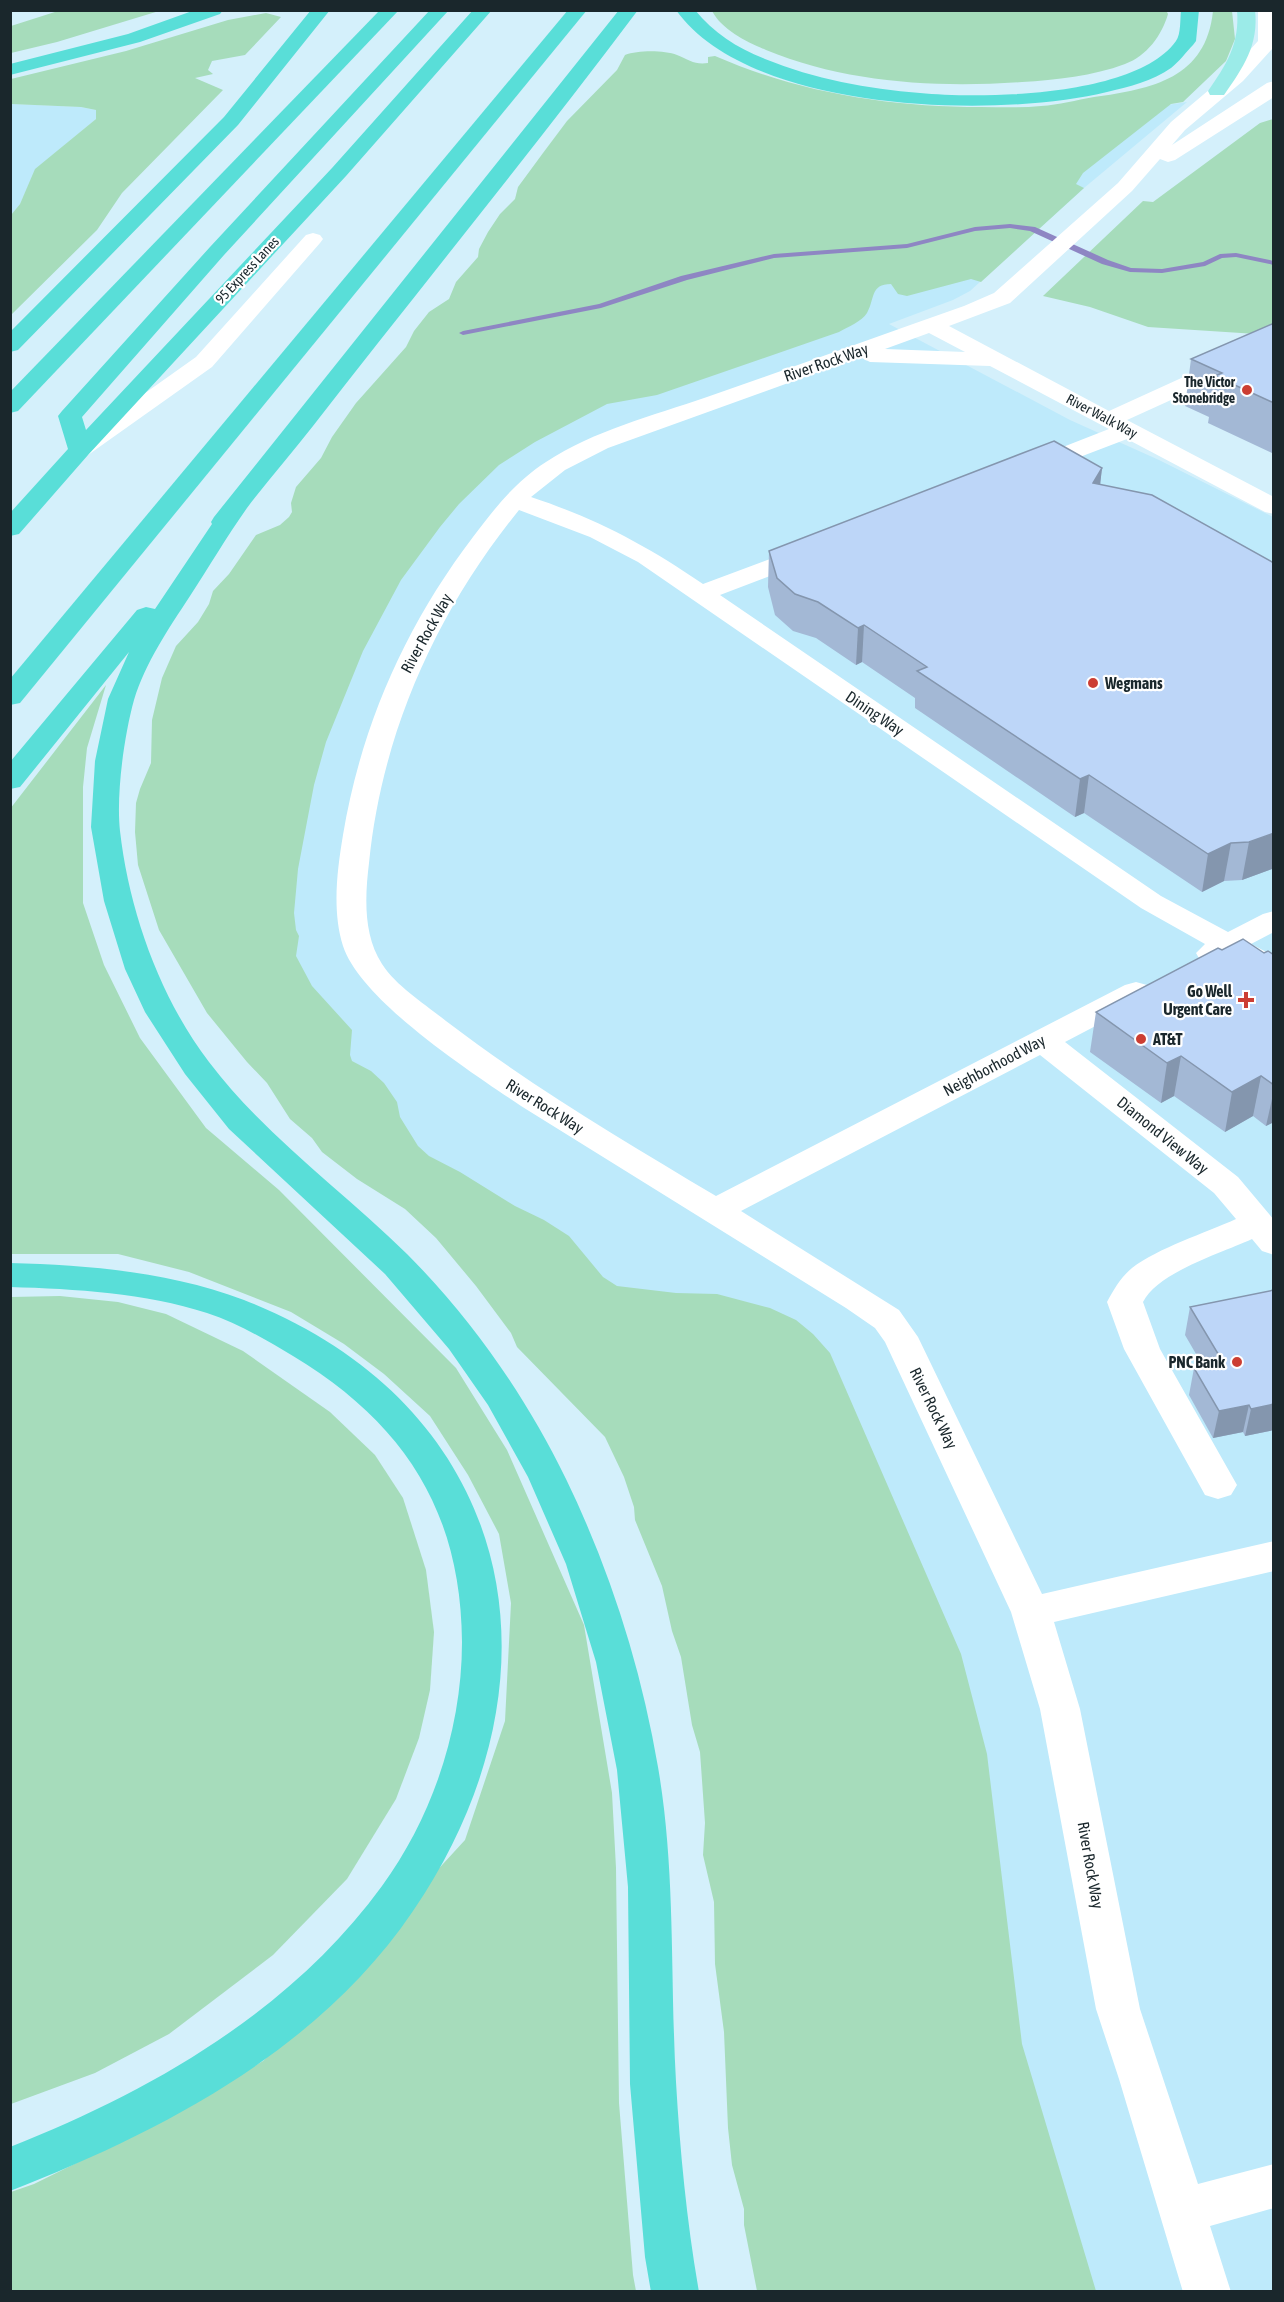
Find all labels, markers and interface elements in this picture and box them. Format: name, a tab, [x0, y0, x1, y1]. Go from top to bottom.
street label: 95 Express Lanes	[212, 233, 282, 307]
street label: River Rock Way	[781, 339, 871, 386]
place label: The Victor Stonebridge	[1173, 374, 1236, 406]
marker: The Victor Stonebridge	[1240, 383, 1254, 397]
street label: River Walk Way	[1064, 391, 1141, 442]
street label: River Rock Way	[397, 590, 456, 676]
place label: Wegmans	[1104, 674, 1163, 692]
marker: Wegmans	[1086, 676, 1100, 690]
street label: Dining Way	[842, 687, 908, 740]
place label: Go Well Urgent Care	[1163, 982, 1233, 1018]
marker: Go Well Urgent Care	[1237, 991, 1255, 1009]
street label: Neighborhood Way	[940, 1030, 1049, 1100]
place label: AT&T	[1152, 1030, 1184, 1048]
marker: AT&T	[1134, 1032, 1148, 1046]
street label: River Rock Way	[502, 1075, 587, 1138]
street label: Diamond View Way	[1113, 1093, 1213, 1178]
place label: PNC Bank	[1169, 1353, 1226, 1371]
marker: PNC Bank	[1230, 1355, 1244, 1369]
street label: River Rock Way	[906, 1364, 962, 1452]
street label: River Rock Way	[1074, 1820, 1108, 1911]

